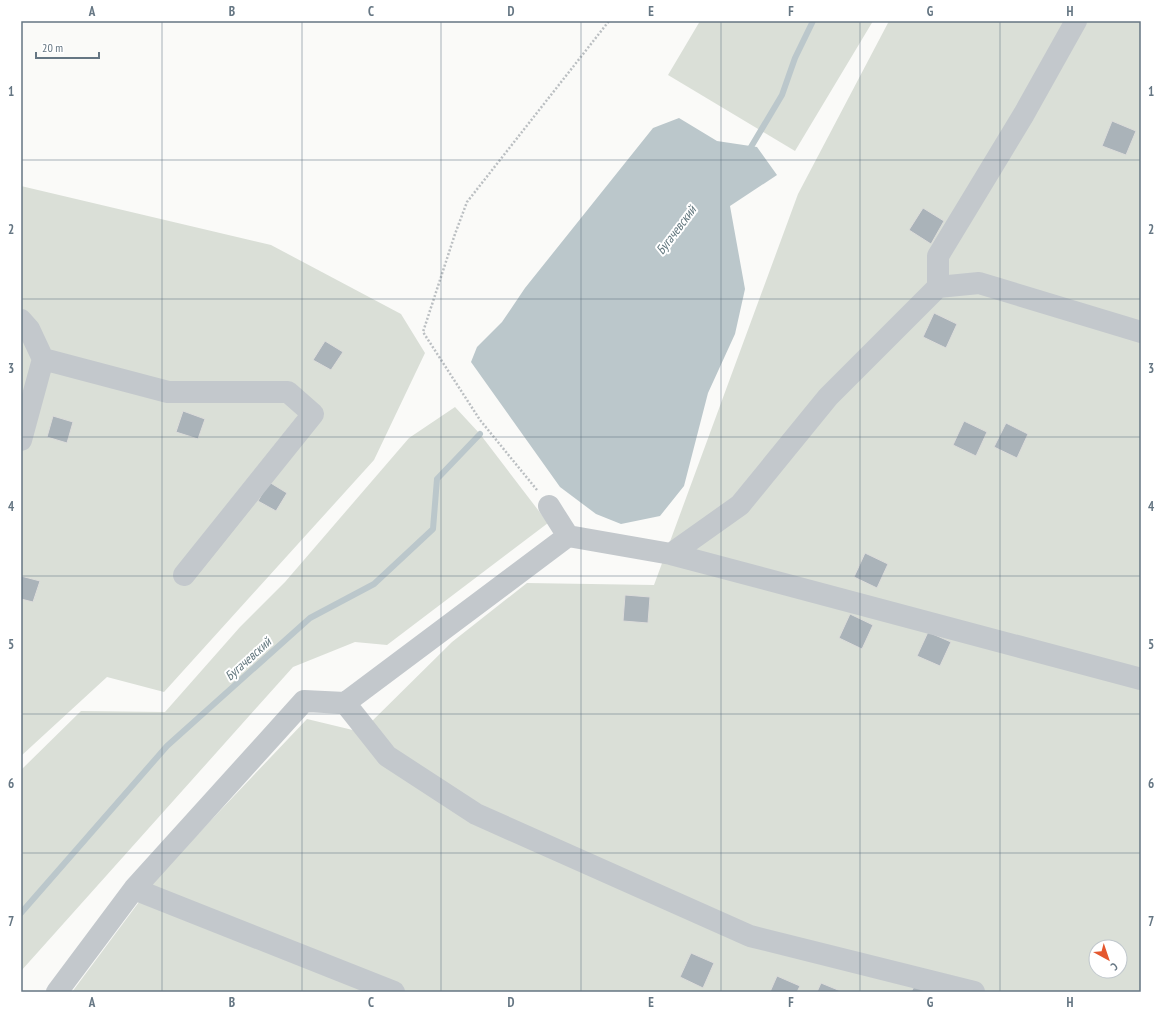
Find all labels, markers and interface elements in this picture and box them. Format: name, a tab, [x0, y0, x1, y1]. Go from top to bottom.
text: A	[88, 3, 96, 20]
text: B	[229, 3, 235, 20]
text: C	[368, 3, 374, 20]
text: D	[508, 3, 515, 20]
text: E	[648, 3, 654, 20]
text: F	[788, 3, 794, 20]
text: G	[927, 3, 934, 20]
text: H	[1067, 3, 1074, 20]
scale bar	[36, 34, 99, 60]
text: 20 m	[42, 40, 63, 55]
text: 1	[8, 83, 14, 100]
text: 1	[1148, 83, 1154, 100]
water label: Бугачевский	[652, 201, 701, 258]
text: 2	[8, 221, 14, 238]
text: 2	[1148, 221, 1154, 238]
text: 3	[8, 360, 14, 377]
text: 3	[1148, 360, 1154, 377]
text: 4	[8, 498, 15, 515]
text: 4	[1148, 498, 1155, 515]
water label: Бугачевский	[221, 633, 276, 684]
text: 5	[8, 636, 14, 653]
text: 5	[1148, 636, 1154, 653]
text: 6	[8, 775, 14, 792]
text: 6	[1148, 775, 1154, 792]
text: 7	[8, 913, 14, 930]
text: 7	[1148, 913, 1154, 930]
north arrow	[1088, 939, 1128, 979]
text: С	[1108, 960, 1121, 974]
text: A	[88, 994, 96, 1011]
text: B	[229, 994, 235, 1011]
text: C	[368, 994, 374, 1011]
text: D	[508, 994, 515, 1011]
text: E	[648, 994, 654, 1011]
text: F	[788, 994, 794, 1011]
text: G	[927, 994, 934, 1011]
text: H	[1067, 994, 1074, 1011]

